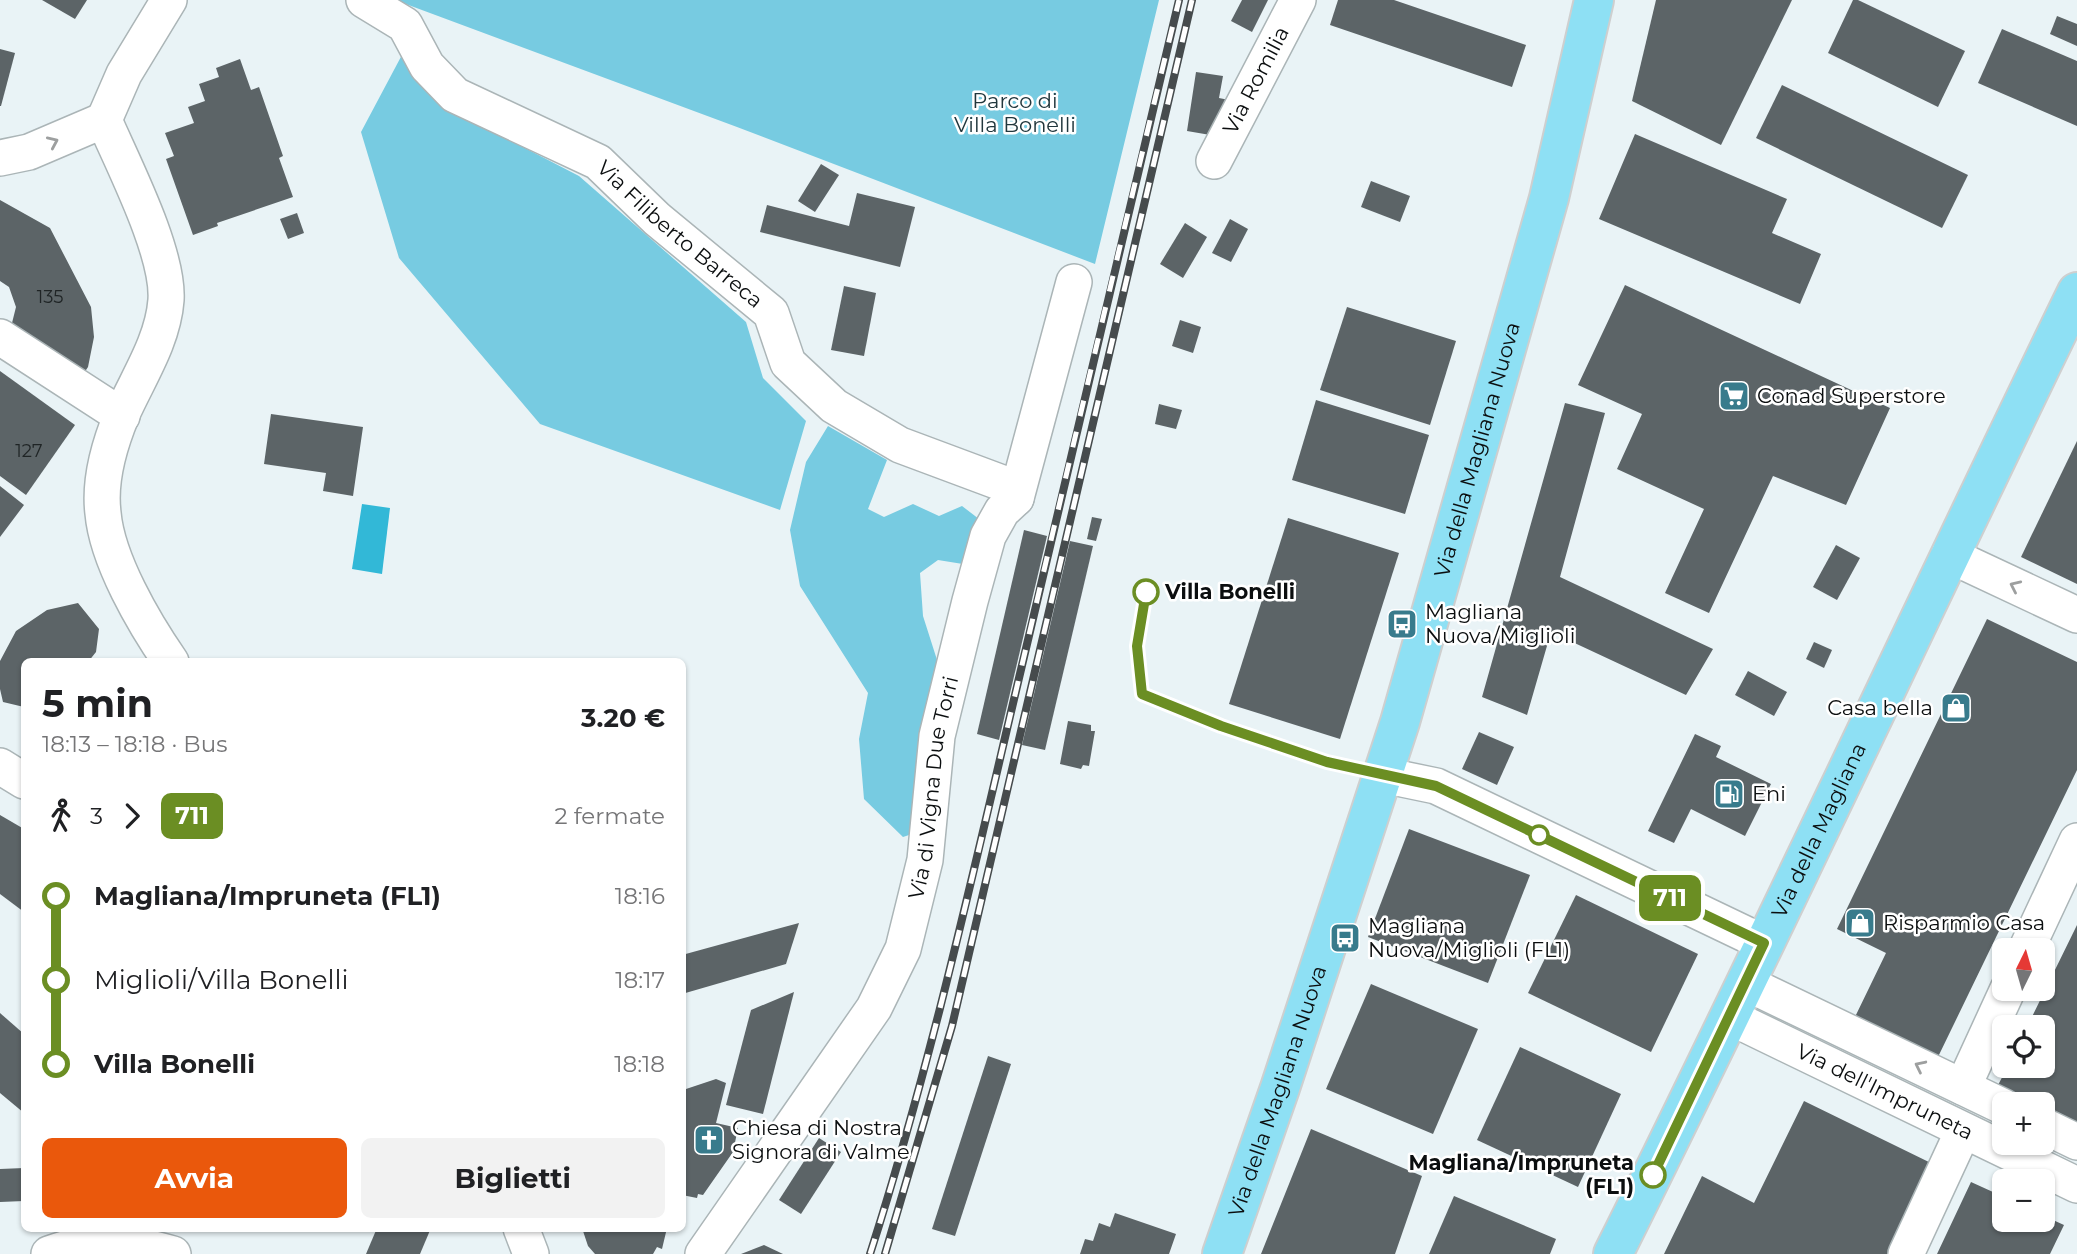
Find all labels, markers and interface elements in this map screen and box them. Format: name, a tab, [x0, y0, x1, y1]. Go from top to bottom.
street label: Via Romilia	[1217, 22, 1294, 138]
park label: Parco di Villa Bonelli	[954, 88, 1076, 137]
one-way arrow	[46, 136, 58, 150]
street label: Via Filiberto Barreca	[592, 155, 768, 313]
house number: 135	[37, 286, 63, 308]
street label: Via della Magliana Nuova	[1429, 319, 1525, 580]
supermarket icon: Conad Superstore	[1717, 379, 1751, 413]
place label: Conad Superstore	[1757, 383, 1946, 408]
house number: 127	[15, 440, 43, 462]
marker: Villa Bonelli	[1133, 579, 1159, 605]
place label: Villa Bonelli	[1164, 579, 1295, 604]
one-way arrow	[2010, 580, 2022, 594]
place label: Magliana Nuova/Miglioli	[1425, 599, 1575, 648]
bus stop icon: Magliana Nuova/Miglioli	[1385, 607, 1419, 641]
street label: Via di Vigna Due Torri	[903, 673, 963, 902]
text: 5 min	[42, 680, 153, 727]
shop icon: Casa bella	[1939, 691, 1973, 725]
place label: Casa bella	[1827, 695, 1933, 720]
text: 3.20 €	[581, 702, 665, 734]
text: 18:13 – 18:18 · Bus	[42, 730, 227, 758]
street label: Via della Magliana	[1766, 739, 1871, 922]
fuel station icon: Eni	[1712, 777, 1746, 811]
place label: Eni	[1752, 781, 1786, 806]
icon: walk	[42, 797, 80, 835]
icon: forward	[113, 797, 151, 835]
text: 711	[175, 801, 209, 830]
text: 3	[90, 802, 103, 830]
text: 2 fermate	[555, 802, 665, 830]
unlabelled marker	[1529, 825, 1549, 845]
line badge: 711	[1630, 875, 1710, 921]
text: Magliana/Impruneta (FL1)	[94, 880, 441, 912]
text: 18:16	[615, 882, 665, 910]
text: 711	[1653, 883, 1687, 912]
shop icon: Risparmio Casa	[1843, 906, 1877, 940]
place label: Risparmio Casa	[1883, 910, 2045, 935]
place label: Magliana Nuova/Miglioli (FL1)	[1368, 913, 1570, 962]
bus stop icon: Magliana Nuova/Miglioli (FL1)	[1328, 921, 1362, 955]
north arrow	[1992, 938, 2054, 1001]
map controls	[1992, 938, 2055, 1232]
street label: Via della Magliana Nuova	[1223, 962, 1331, 1220]
text: Miglioli/Villa Bonelli	[94, 964, 348, 996]
text: 18:17	[615, 966, 665, 994]
button: locate	[1992, 1015, 2055, 1078]
street label: Via dell'Impruneta	[1793, 1038, 1977, 1145]
text: Villa Bonelli	[94, 1048, 255, 1080]
text: 18:18	[614, 1050, 665, 1078]
one-way arrow	[1915, 1061, 1927, 1075]
button: +	[1992, 1092, 2055, 1155]
place label: Chiesa di Nostra Signora di Valme	[732, 1115, 910, 1164]
church icon: Chiesa di Nostra Signora di Valme	[692, 1123, 726, 1157]
button: Avvia	[42, 1138, 347, 1218]
button: Biglietti	[361, 1138, 665, 1218]
place label: Magliana/Impruneta (FL1)	[1408, 1150, 1634, 1199]
marker: Magliana/Impruneta (FL1)	[1640, 1162, 1666, 1188]
button: −	[1992, 1169, 2055, 1232]

